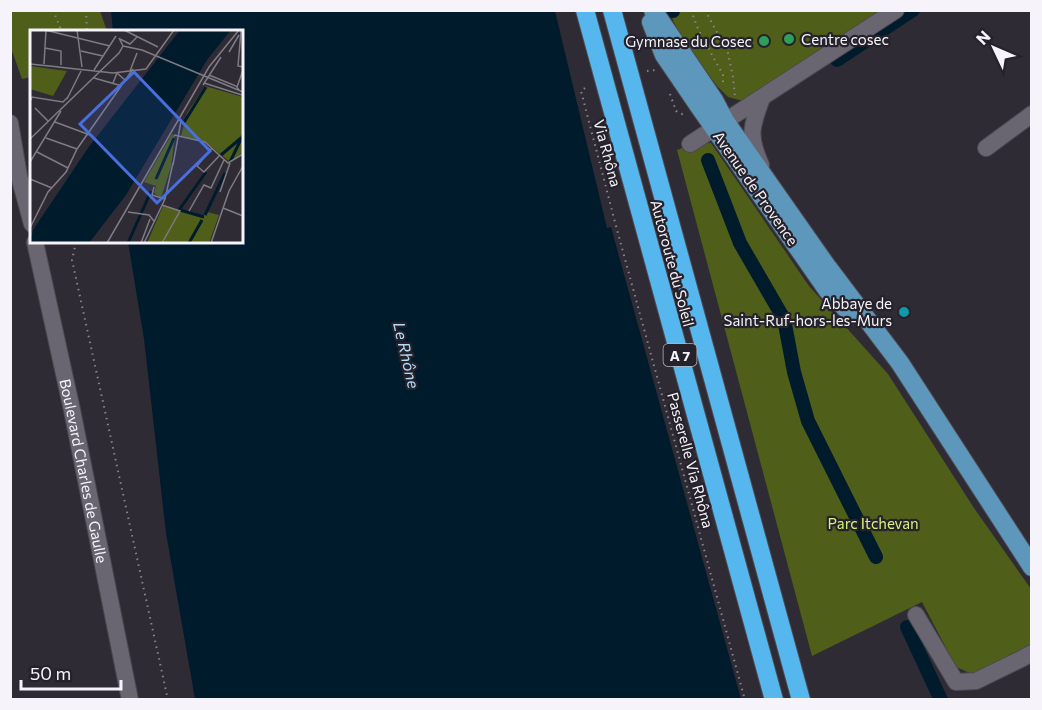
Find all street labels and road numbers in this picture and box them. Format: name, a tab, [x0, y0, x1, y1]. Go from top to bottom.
street label: Via Rhôna	[590, 117, 626, 189]
street label: Avenue de Provence	[710, 127, 802, 249]
street label: Autoroute du Soleil	[647, 198, 699, 328]
road number: A 7	[664, 344, 696, 366]
street label: Boulevard Charles de Gaulle	[56, 377, 111, 565]
street label: Passerelle Via Rhôna	[664, 390, 718, 530]

